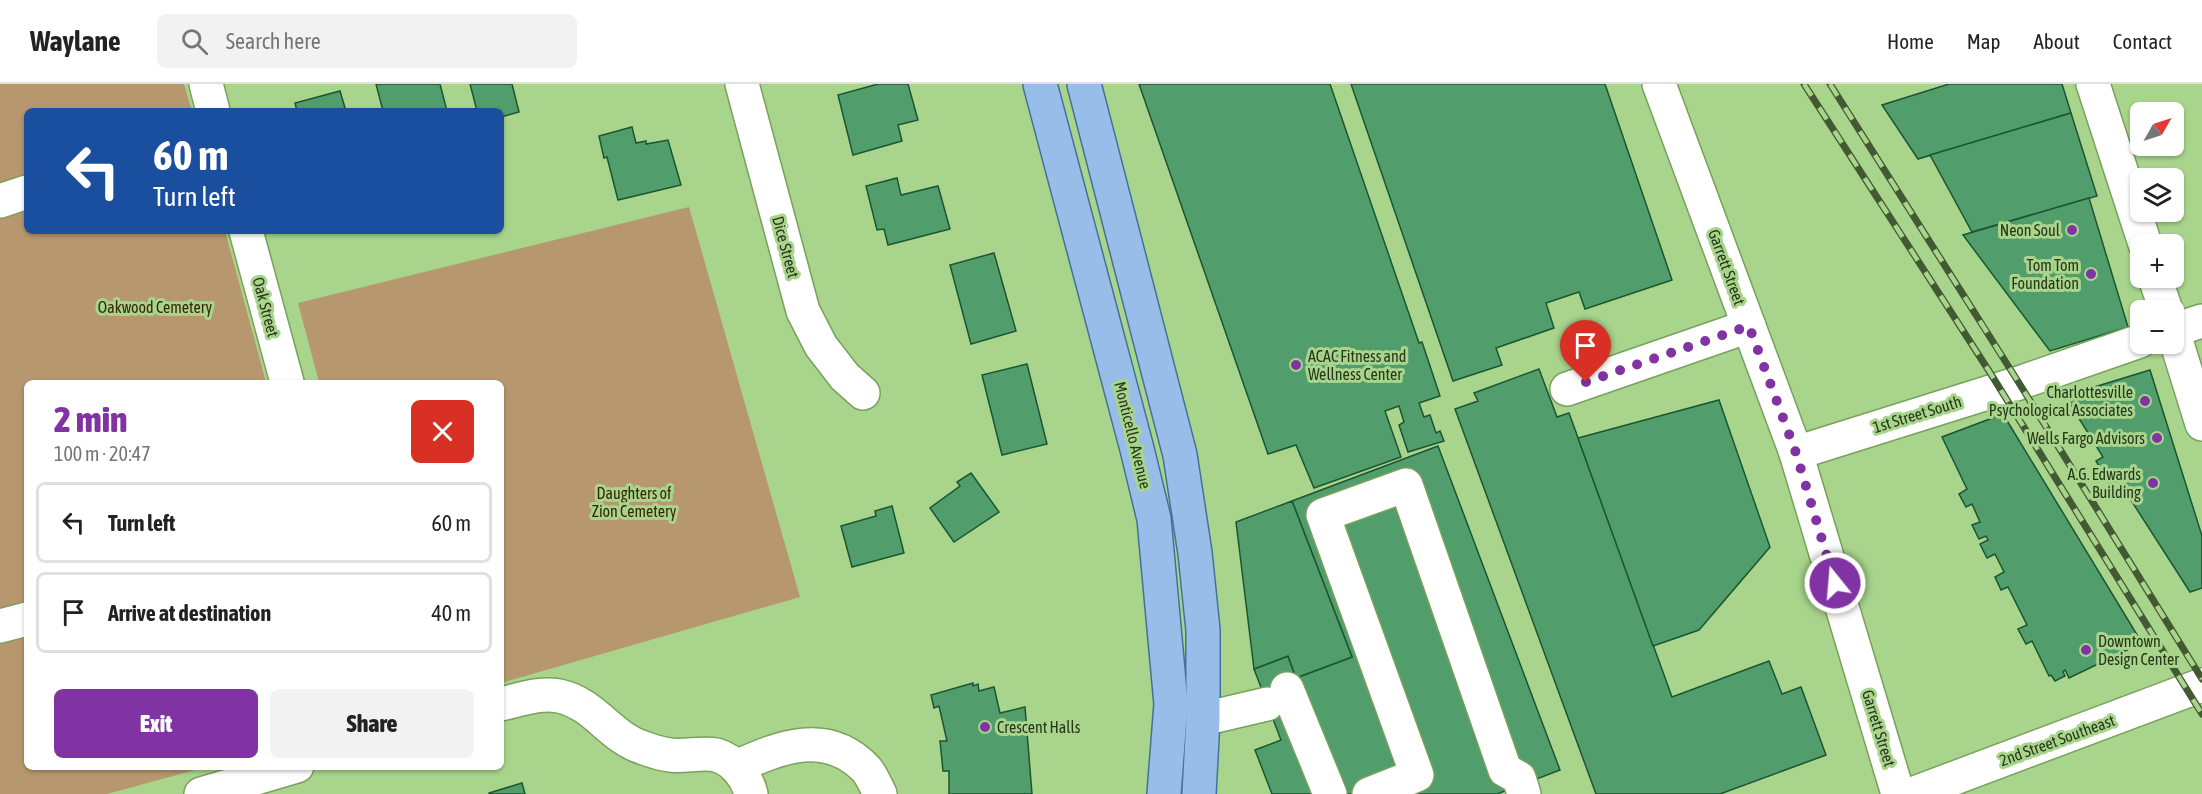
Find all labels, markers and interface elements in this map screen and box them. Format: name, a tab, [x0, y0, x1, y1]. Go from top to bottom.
search box	[157, 14, 577, 68]
text: Waylane	[30, 25, 121, 57]
icon: search	[178, 25, 211, 58]
text: Search here	[226, 28, 321, 54]
text: Home	[1887, 29, 1934, 53]
text: Map	[1967, 29, 2001, 53]
text: About	[2034, 29, 2080, 53]
text: Contact	[2113, 29, 2172, 53]
north arrow	[2130, 102, 2184, 156]
map controls	[2130, 102, 2184, 354]
text: 60 m	[153, 131, 228, 179]
icon: left	[54, 132, 132, 210]
button: layers	[2130, 168, 2184, 222]
text: Turn left	[153, 181, 236, 212]
street label: Dice Street	[769, 214, 803, 280]
place label: Neon Soul	[2000, 221, 2061, 239]
marker: Neon Soul	[2065, 223, 2079, 237]
street label: Garrett Street	[1705, 227, 1749, 308]
button: +	[2130, 234, 2184, 288]
place label: Tom Tom Foundation	[2011, 256, 2079, 292]
marker: Tom Tom Foundation	[2084, 267, 2098, 281]
street label: Oak Street	[249, 275, 283, 339]
park label: Oakwood Cemetery	[98, 298, 213, 317]
button: −	[2130, 300, 2184, 354]
pin	[1560, 320, 1611, 382]
icon: arrive	[1569, 329, 1602, 362]
place label: ACAC Fitness and Wellness Center	[1308, 347, 1406, 383]
marker: ACAC Fitness and Wellness Center	[1289, 358, 1303, 372]
street label: Monticello Avenue	[1111, 380, 1155, 490]
place label: Charlottesville Psychological Associates	[1989, 383, 2133, 420]
street label: 1st Street South	[1871, 392, 1963, 436]
marker: Charlottesville Psychological Associates	[2138, 394, 2152, 408]
text: 2 min	[54, 398, 128, 440]
button: close	[411, 400, 474, 463]
place label: Wells Fargo Advisors	[2027, 429, 2145, 448]
marker: Wells Fargo Advisors	[2150, 431, 2164, 445]
text: 100 m · 20:47	[54, 442, 151, 465]
place label: A.G. Edwards Building	[2068, 465, 2141, 502]
marker: A.G. Edwards Building	[2146, 476, 2160, 490]
park label: Daughters of Zion Cemetery	[592, 484, 677, 521]
icon: left	[57, 506, 90, 539]
text: Turn left	[108, 510, 175, 536]
text: 60 m	[431, 510, 471, 536]
position arrow	[1803, 551, 1867, 615]
icon: arrive	[57, 596, 90, 629]
text: Arrive at destination	[108, 600, 271, 626]
text: 40 m	[431, 600, 471, 626]
place label: Downtown Design Center	[2098, 632, 2179, 669]
marker: Downtown Design Center	[2079, 643, 2093, 657]
street label: Garrett Street	[1859, 688, 1899, 769]
button: Exit	[54, 689, 258, 758]
button: Share	[270, 689, 474, 758]
street label: 2nd Street Southeast	[1997, 711, 2118, 769]
place label: Crescent Halls	[997, 718, 1081, 736]
marker: Crescent Halls	[978, 720, 992, 734]

